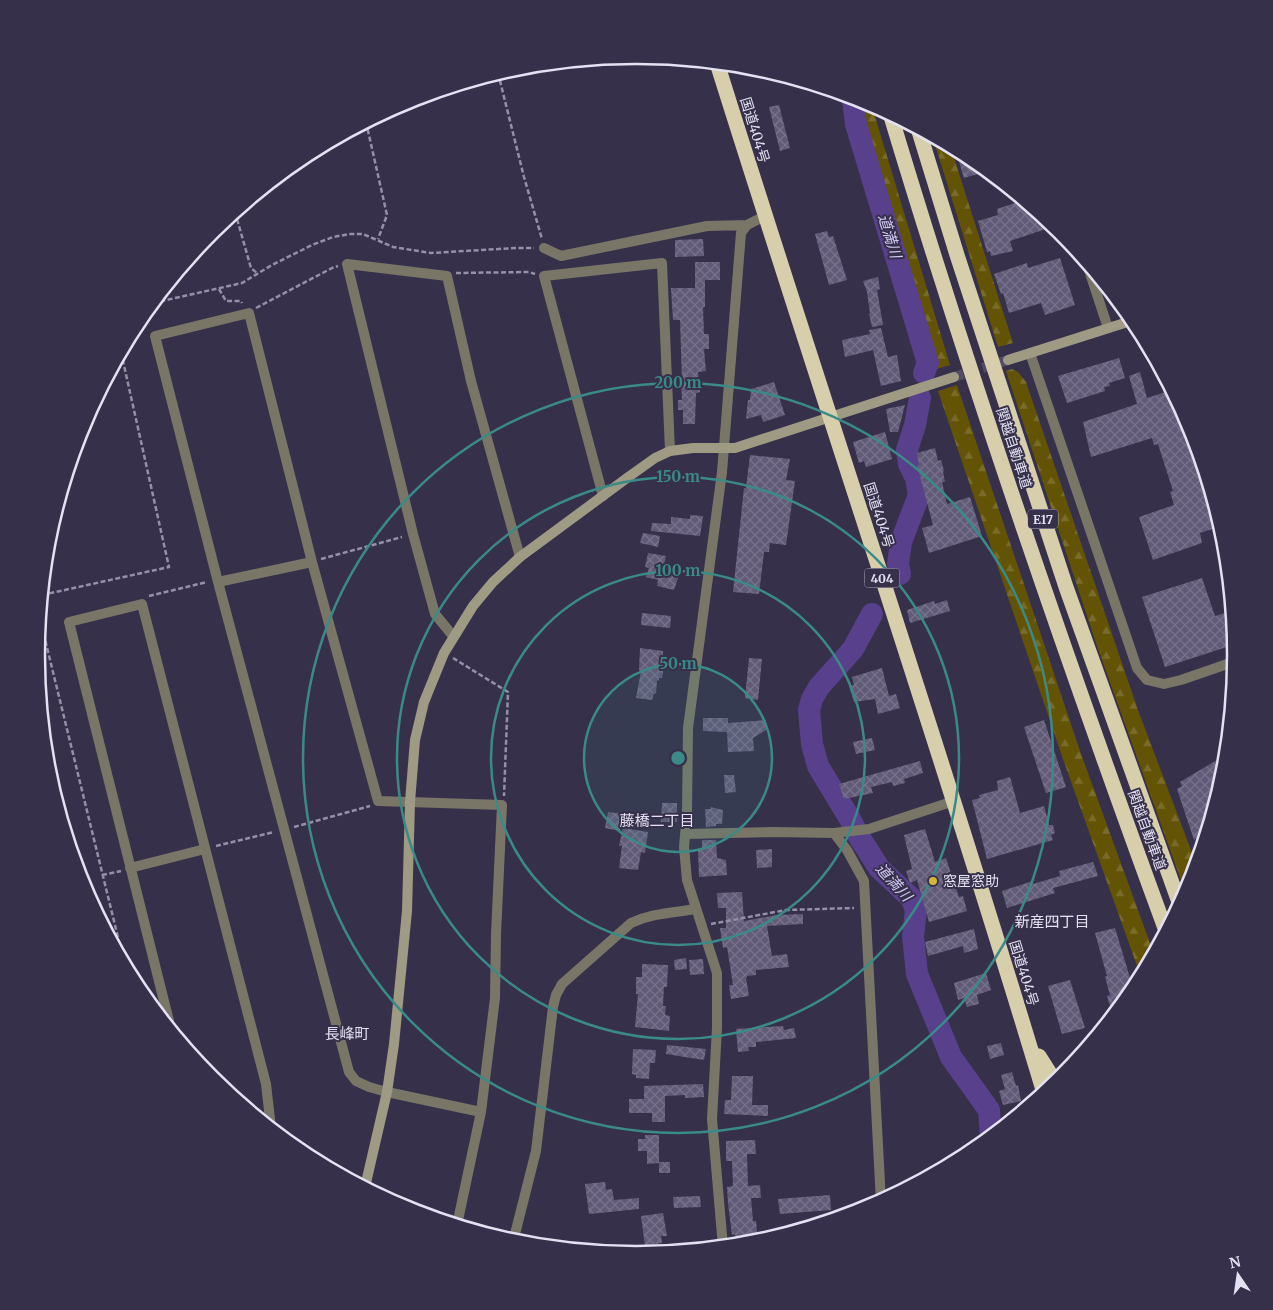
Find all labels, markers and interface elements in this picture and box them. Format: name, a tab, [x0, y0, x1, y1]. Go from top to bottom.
street label: 国道404号	[736, 95, 774, 165]
water label: 道満川	[874, 212, 906, 262]
text: 200 m	[654, 373, 702, 392]
street label: 関越自動車道	[992, 405, 1036, 491]
text: 150 m	[656, 467, 700, 486]
street label: 国道404号	[860, 480, 898, 550]
road number: E17	[1028, 509, 1058, 528]
text: 100 m	[656, 561, 700, 580]
road number: 404	[864, 568, 900, 588]
text: 50 m	[659, 654, 697, 673]
centre of rings	[669, 749, 687, 767]
street label: 関越自動車道	[1124, 787, 1170, 873]
district label: 藤橋二丁目	[619, 811, 695, 830]
water label: 道満川	[872, 859, 917, 907]
place label: 窓屋窓助	[943, 872, 999, 890]
marker: 窓屋窓助	[927, 875, 939, 887]
district label: 新産四丁目	[1014, 912, 1090, 931]
street label: 国道404号	[1005, 938, 1043, 1008]
district label: 長峰町	[324, 1024, 370, 1043]
north arrow	[1213, 1250, 1263, 1300]
text: N	[1228, 1252, 1242, 1272]

